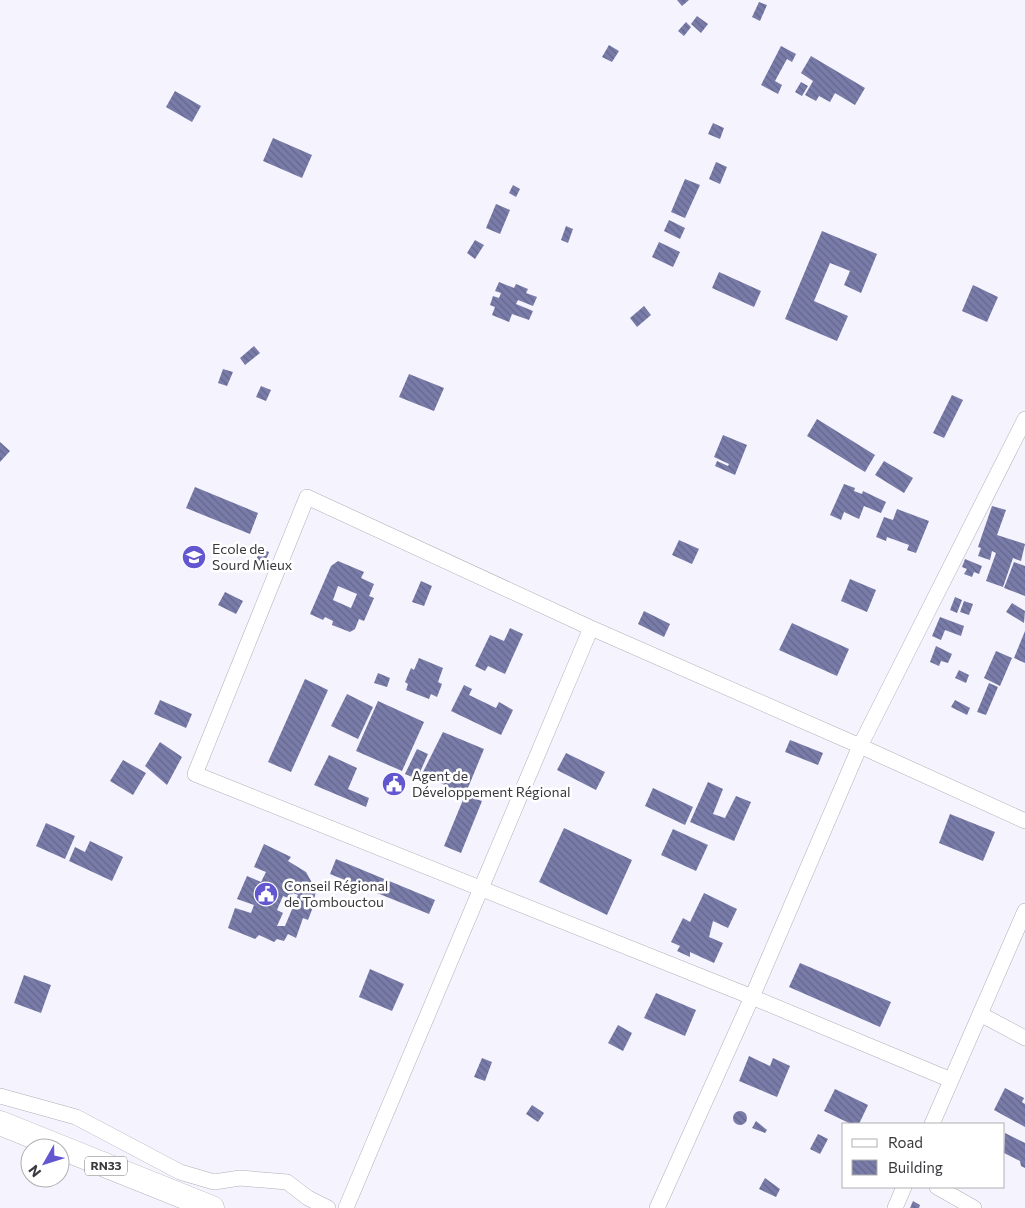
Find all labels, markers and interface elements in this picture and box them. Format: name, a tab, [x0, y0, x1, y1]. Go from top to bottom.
place label: Ecole de Sourd Mieux	[212, 540, 293, 573]
school or university icon: Ecole de Sourd Mieux	[181, 544, 207, 570]
place label: Agent de Développement Régional	[412, 767, 571, 800]
public building icon: Agent de Développement Régional	[381, 771, 407, 797]
place label: Conseil Régional de Tombouctou	[284, 877, 388, 910]
public building icon: Conseil Régional de Tombouctou	[253, 881, 279, 907]
legend	[842, 1123, 1005, 1188]
text: Road	[888, 1133, 923, 1151]
north arrow	[20, 1138, 70, 1188]
road number: RN33	[85, 1156, 127, 1176]
text: Building	[888, 1158, 943, 1176]
text: N	[25, 1162, 44, 1181]

